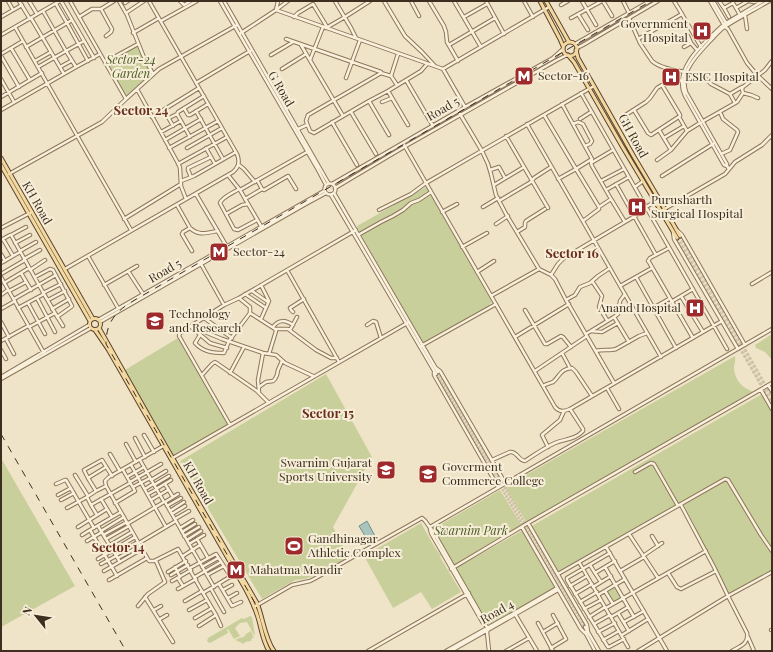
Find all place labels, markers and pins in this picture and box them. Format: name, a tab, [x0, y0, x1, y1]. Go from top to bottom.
place label: Government Hospital	[621, 15, 689, 45]
hospital icon: Government Hospital	[691, 20, 713, 42]
metro station icon: Sector-16	[513, 65, 535, 87]
hospital icon: ESIC Hospital	[660, 66, 682, 88]
place label: Sector-16	[538, 67, 589, 83]
place label: ESIC Hospital	[685, 68, 760, 84]
place label: Purusharth Surgical Hospital	[651, 191, 743, 221]
hospital icon: Purusharth Surgical Hospital	[626, 196, 648, 218]
metro station icon: Sector-24	[208, 241, 230, 263]
place label: Sector-24	[233, 243, 285, 259]
hospital icon: Anand Hospital	[684, 297, 706, 319]
place label: Anand Hospital	[597, 299, 682, 315]
place label: Technology and Research	[169, 305, 241, 335]
school or university icon: Technology and Research	[144, 310, 166, 332]
place label: Swarnim Gujarat Sports University	[279, 454, 373, 484]
place label: Goverment Commerce College	[442, 458, 544, 488]
school or university icon: Swarnim Gujarat Sports University	[375, 459, 397, 481]
school or university icon: Goverment Commerce College	[417, 463, 439, 485]
place label: Gandhinagar Athletic Complex	[307, 530, 402, 560]
sports icon: Gandhinagar Athletic Complex	[283, 535, 305, 557]
metro station icon: Mahatma Mandir	[225, 559, 247, 581]
place label: Mahatma Mandir	[250, 561, 343, 577]

